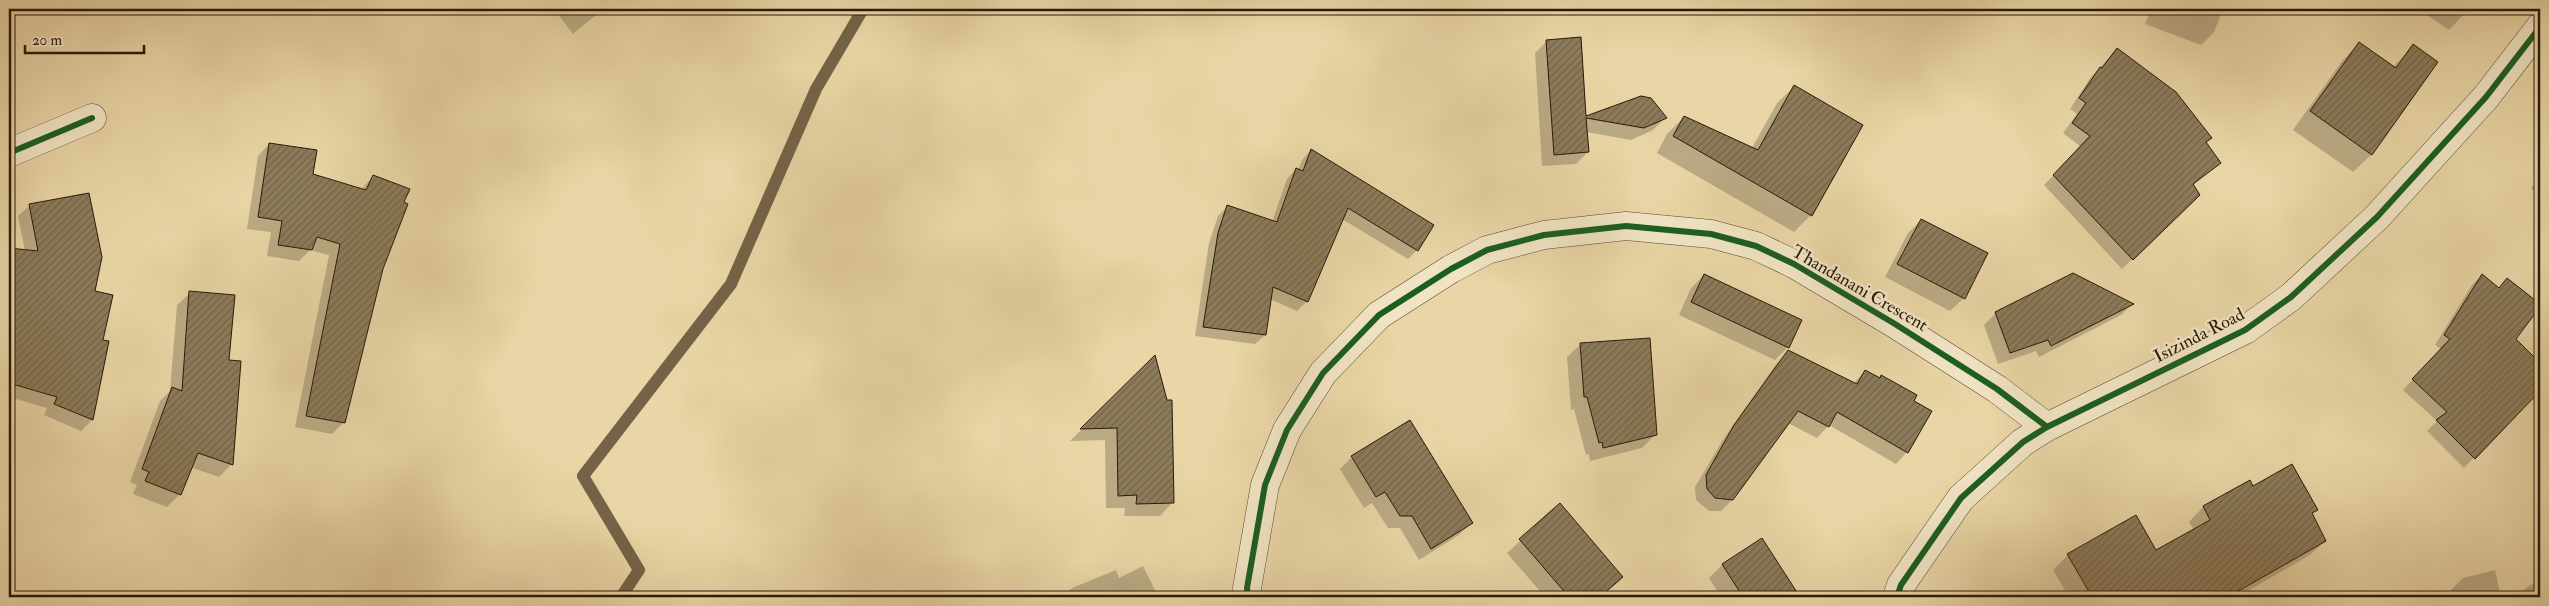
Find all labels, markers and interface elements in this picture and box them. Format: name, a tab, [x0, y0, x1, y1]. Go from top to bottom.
scale bar	[25, 22, 144, 54]
text: 20 m	[32, 31, 62, 50]
street label: Thandanani Crescent	[1788, 240, 1932, 337]
street label: Isizinda Road	[2150, 303, 2249, 368]

